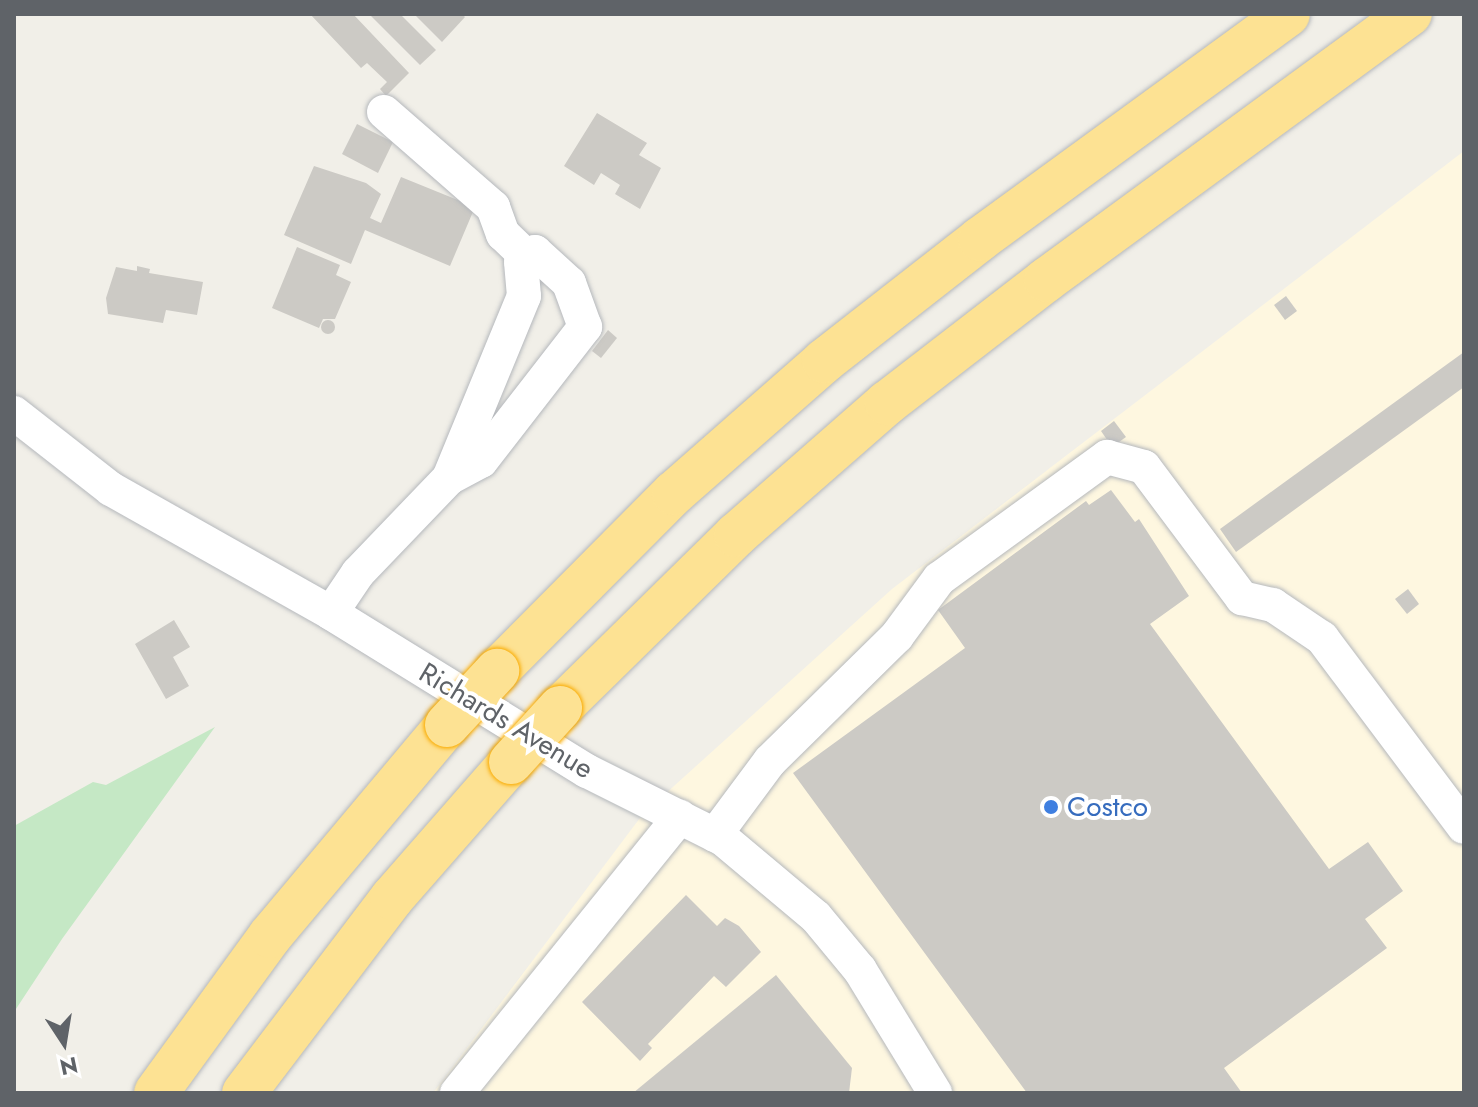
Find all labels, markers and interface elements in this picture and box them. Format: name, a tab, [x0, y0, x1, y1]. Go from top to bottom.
street label: Richards Avenue	[413, 656, 599, 786]
place label: Costco	[1067, 790, 1148, 824]
marker: Costco	[1042, 798, 1060, 816]
north arrow	[24, 1003, 104, 1083]
text: N	[57, 1049, 81, 1084]

